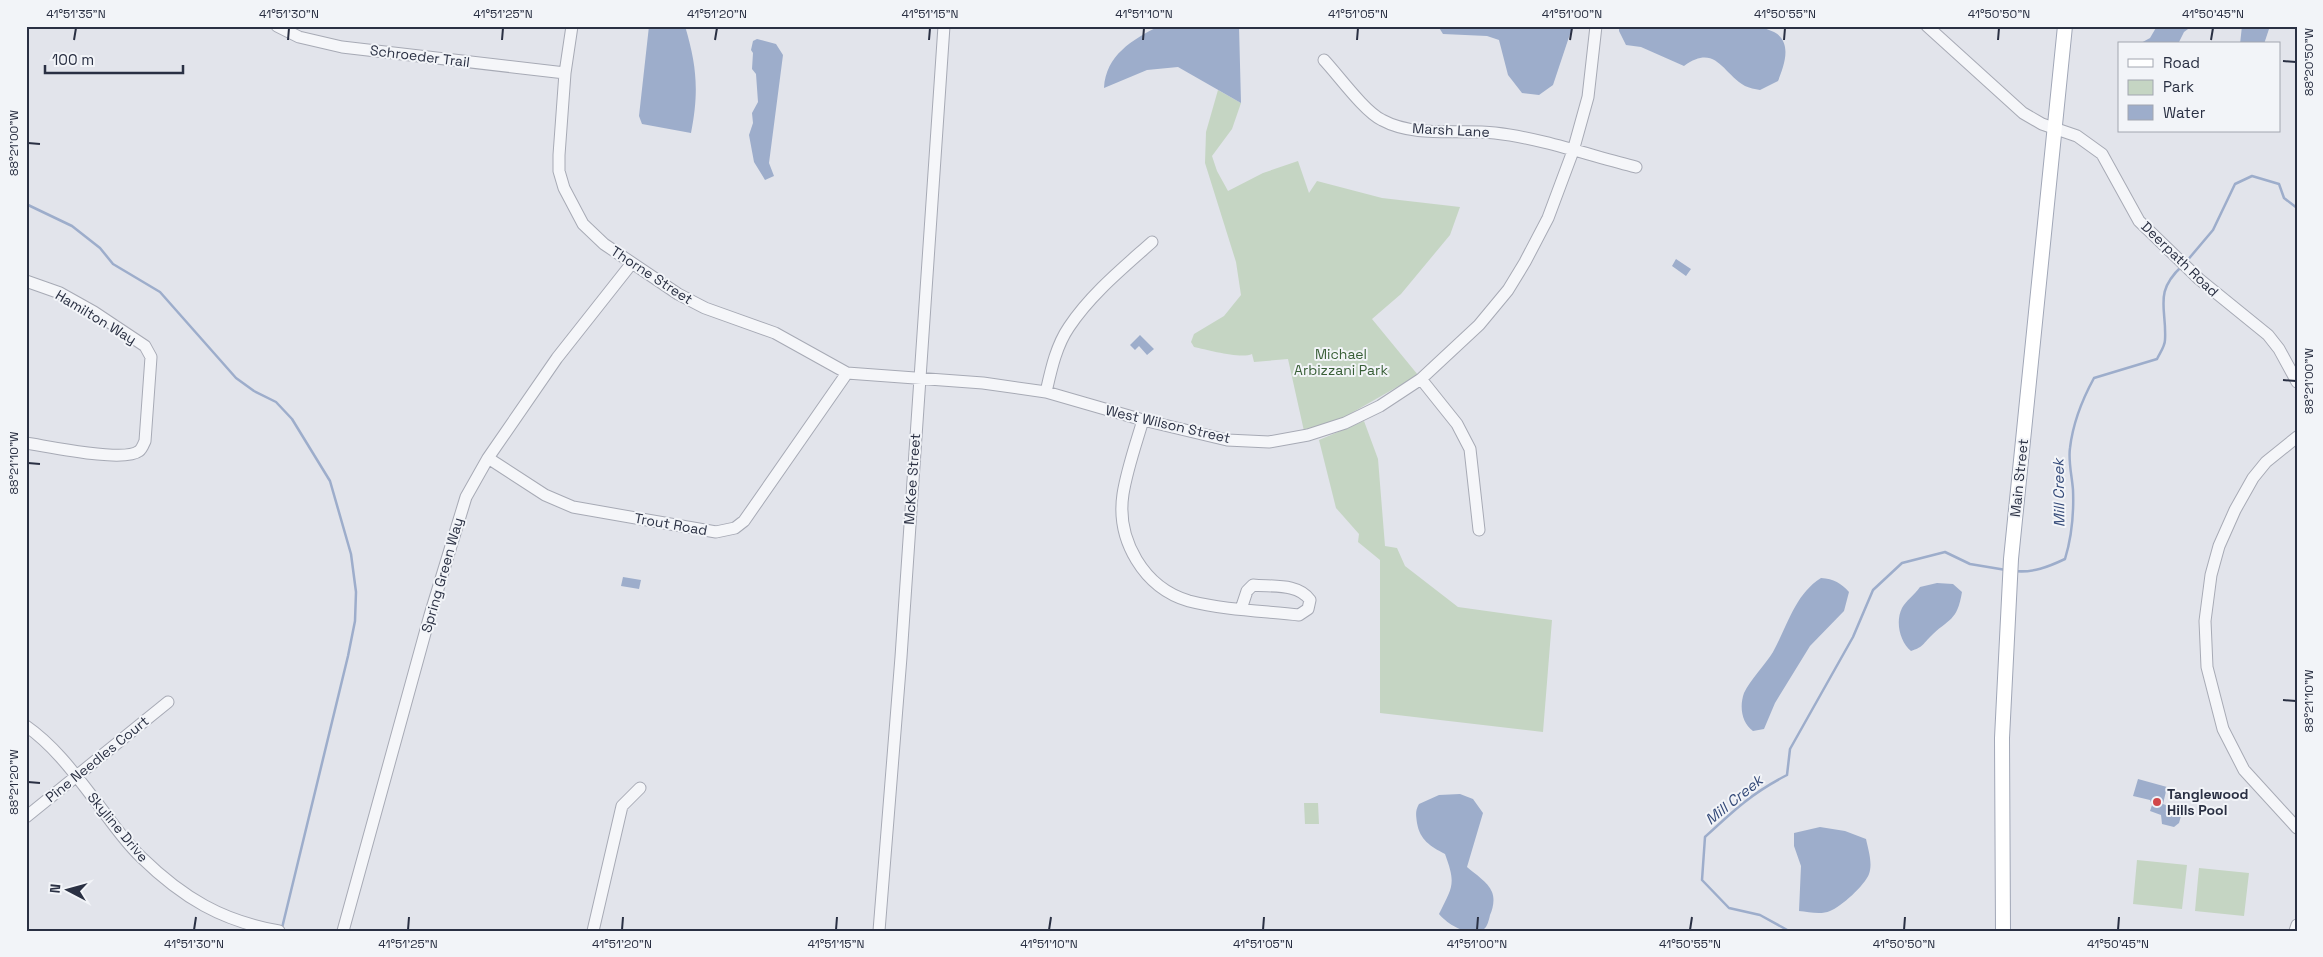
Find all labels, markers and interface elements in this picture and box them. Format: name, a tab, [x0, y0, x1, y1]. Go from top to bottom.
text: 41°51'35"N	[46, 6, 106, 22]
text: 41°51'30"N	[259, 6, 319, 22]
text: 41°51'25"N	[473, 6, 533, 22]
text: 41°51'20"N	[687, 6, 747, 22]
text: 41°51'15"N	[901, 6, 959, 22]
text: 41°51'10"N	[1115, 6, 1173, 22]
text: 41°51'05"N	[1328, 6, 1388, 22]
text: 41°51'00"N	[1542, 6, 1602, 22]
text: 41°50'55"N	[1754, 6, 1816, 22]
text: 41°50'50"N	[1968, 6, 2030, 22]
text: 41°50'45"N	[2182, 6, 2244, 22]
text: 88°20'50"W	[2301, 28, 2317, 96]
street label: Schroeder Trail	[369, 41, 471, 71]
scale bar	[45, 42, 182, 74]
legend	[2118, 42, 2280, 132]
text: 100 m	[52, 50, 94, 69]
text: Road	[2163, 53, 2200, 72]
text: Park	[2163, 77, 2194, 96]
text: Water	[2163, 103, 2206, 122]
text: 88°21'00"W	[6, 110, 22, 176]
street label: Marsh Lane	[1412, 119, 1490, 141]
street label: Deerpath Road	[2138, 218, 2222, 300]
street label: Thorne Street	[608, 242, 696, 308]
street label: Hamilton Way	[52, 286, 140, 348]
park label: Michael Arbizzani Park	[1294, 345, 1388, 379]
text: 88°21'00"W	[2301, 348, 2317, 414]
street label: West Wilson Street	[1104, 401, 1232, 447]
text: 88°21'10"W	[6, 431, 22, 495]
street label: McKee Street	[900, 433, 924, 525]
street label: Main Street	[2006, 438, 2032, 518]
water label: Mill Creek	[2048, 457, 2069, 528]
street label: Trout Road	[633, 509, 709, 539]
street label: Spring Green Way	[417, 515, 467, 635]
text: 88°21'10"W	[2301, 669, 2317, 733]
street label: Pine Needles Court	[42, 712, 152, 806]
text: 88°21'20"W	[6, 749, 22, 815]
water label: Mill Creek	[1701, 769, 1768, 829]
place label: Tanglewood Hills Pool	[2167, 785, 2248, 819]
street label: Skyline Drive	[84, 788, 152, 866]
marker: Tanglewood Hills Pool	[2151, 796, 2163, 808]
north arrow	[42, 864, 92, 914]
text: N	[46, 883, 65, 894]
text: 41°51'30"N	[164, 936, 224, 952]
text: 41°51'25"N	[378, 936, 438, 952]
text: 41°51'20"N	[592, 936, 652, 952]
text: 41°51'15"N	[807, 936, 865, 952]
text: 41°51'10"N	[1020, 936, 1078, 952]
text: 41°51'05"N	[1233, 936, 1293, 952]
text: 41°51'00"N	[1447, 936, 1507, 952]
text: 41°50'55"N	[1659, 936, 1721, 952]
text: 41°50'50"N	[1873, 936, 1935, 952]
text: 41°50'45"N	[2087, 936, 2149, 952]

